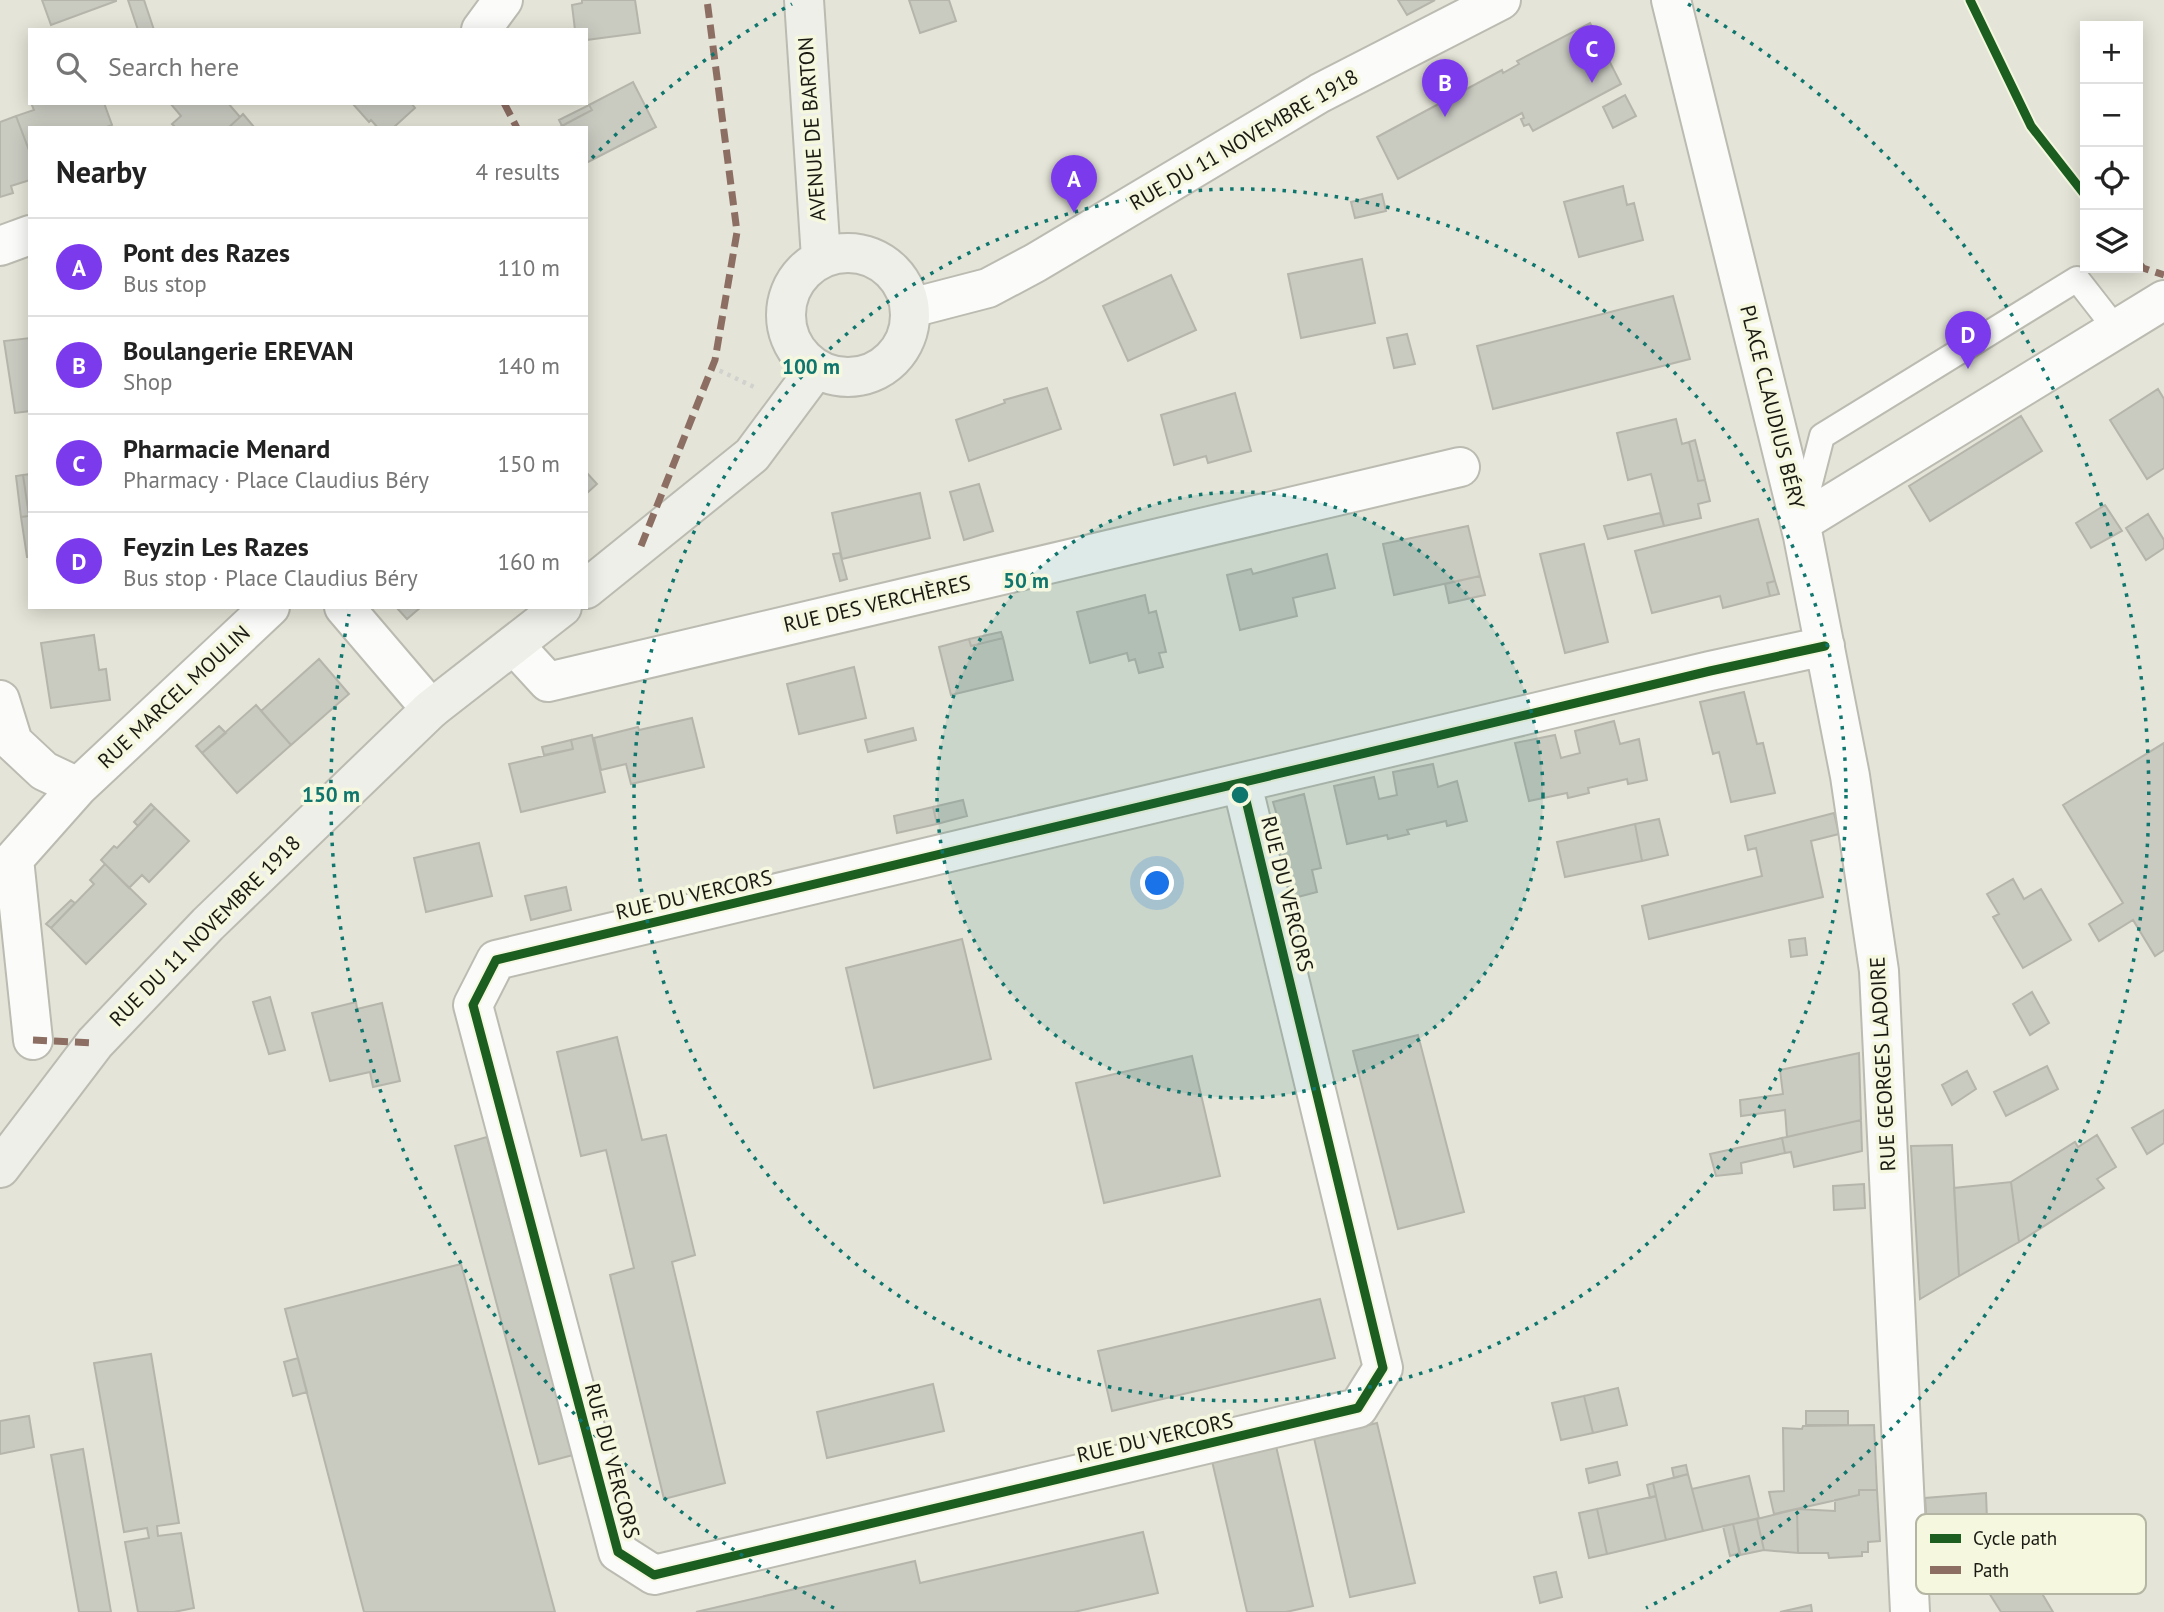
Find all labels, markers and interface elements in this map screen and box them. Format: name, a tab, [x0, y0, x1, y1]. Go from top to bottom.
map controls	[2080, 21, 2143, 273]
button: +	[2080, 21, 2143, 84]
pin: C	[1569, 25, 1615, 83]
search box	[28, 28, 588, 105]
street label: AVENUE DE BARTON	[792, 36, 831, 222]
icon: search	[52, 48, 90, 86]
text: Search here	[108, 50, 239, 83]
pin: B	[1422, 59, 1468, 117]
street label: RUE DU 11 NOVEMBRE 1918	[1125, 63, 1363, 216]
button: −	[2080, 84, 2143, 147]
button: locate	[2080, 147, 2143, 210]
text: Nearby	[56, 152, 146, 191]
pin: A	[1051, 155, 1097, 213]
text: 4 results	[476, 157, 560, 186]
button: layers	[2080, 210, 2143, 273]
text: Pont des Razes	[123, 236, 290, 269]
text: A	[72, 253, 86, 282]
text: 110 m	[498, 253, 560, 282]
text: Bus stop	[123, 269, 207, 298]
street label: PLACE CLAUDIUS BÉRY	[1734, 302, 1811, 512]
pin: D	[1945, 311, 1991, 369]
text: Boulangerie EREVAN	[123, 334, 354, 367]
text: B	[72, 351, 86, 380]
text: 140 m	[498, 351, 560, 380]
text: 100 m	[782, 353, 840, 380]
text: Shop	[123, 367, 173, 396]
text: Pharmacie Menard	[123, 432, 330, 465]
text: C	[73, 449, 85, 478]
text: 150 m	[498, 449, 560, 478]
text: Pharmacy · Place Claudius Béry	[123, 465, 429, 494]
text: Feyzin Les Razes	[123, 530, 309, 563]
text: D	[72, 547, 86, 576]
text: 160 m	[498, 547, 560, 576]
text: Bus stop · Place Claudius Béry	[123, 563, 418, 592]
text: 50 m	[1003, 567, 1049, 594]
street label: RUE DES VERCHÈRES	[781, 569, 973, 638]
street label: RUE MARCEL MOULIN	[92, 619, 255, 774]
text: 150 m	[302, 781, 360, 808]
centre of rings	[1228, 783, 1252, 807]
street label: RUE DU VERCORS	[1255, 813, 1320, 975]
street label: RUE DU 11 NOVEMBRE 1918	[103, 829, 306, 1032]
street label: RUE DU VERCORS	[613, 863, 775, 926]
your location	[1140, 866, 1174, 900]
street label: RUE GEORGES LADOIRE	[1863, 956, 1902, 1172]
street label: RUE DU VERCORS	[579, 1380, 646, 1541]
street label: RUE DU VERCORS	[1074, 1406, 1236, 1469]
legend	[1916, 1514, 2146, 1594]
text: Cycle path	[1973, 1526, 2057, 1550]
text: Path	[1973, 1558, 2009, 1582]

